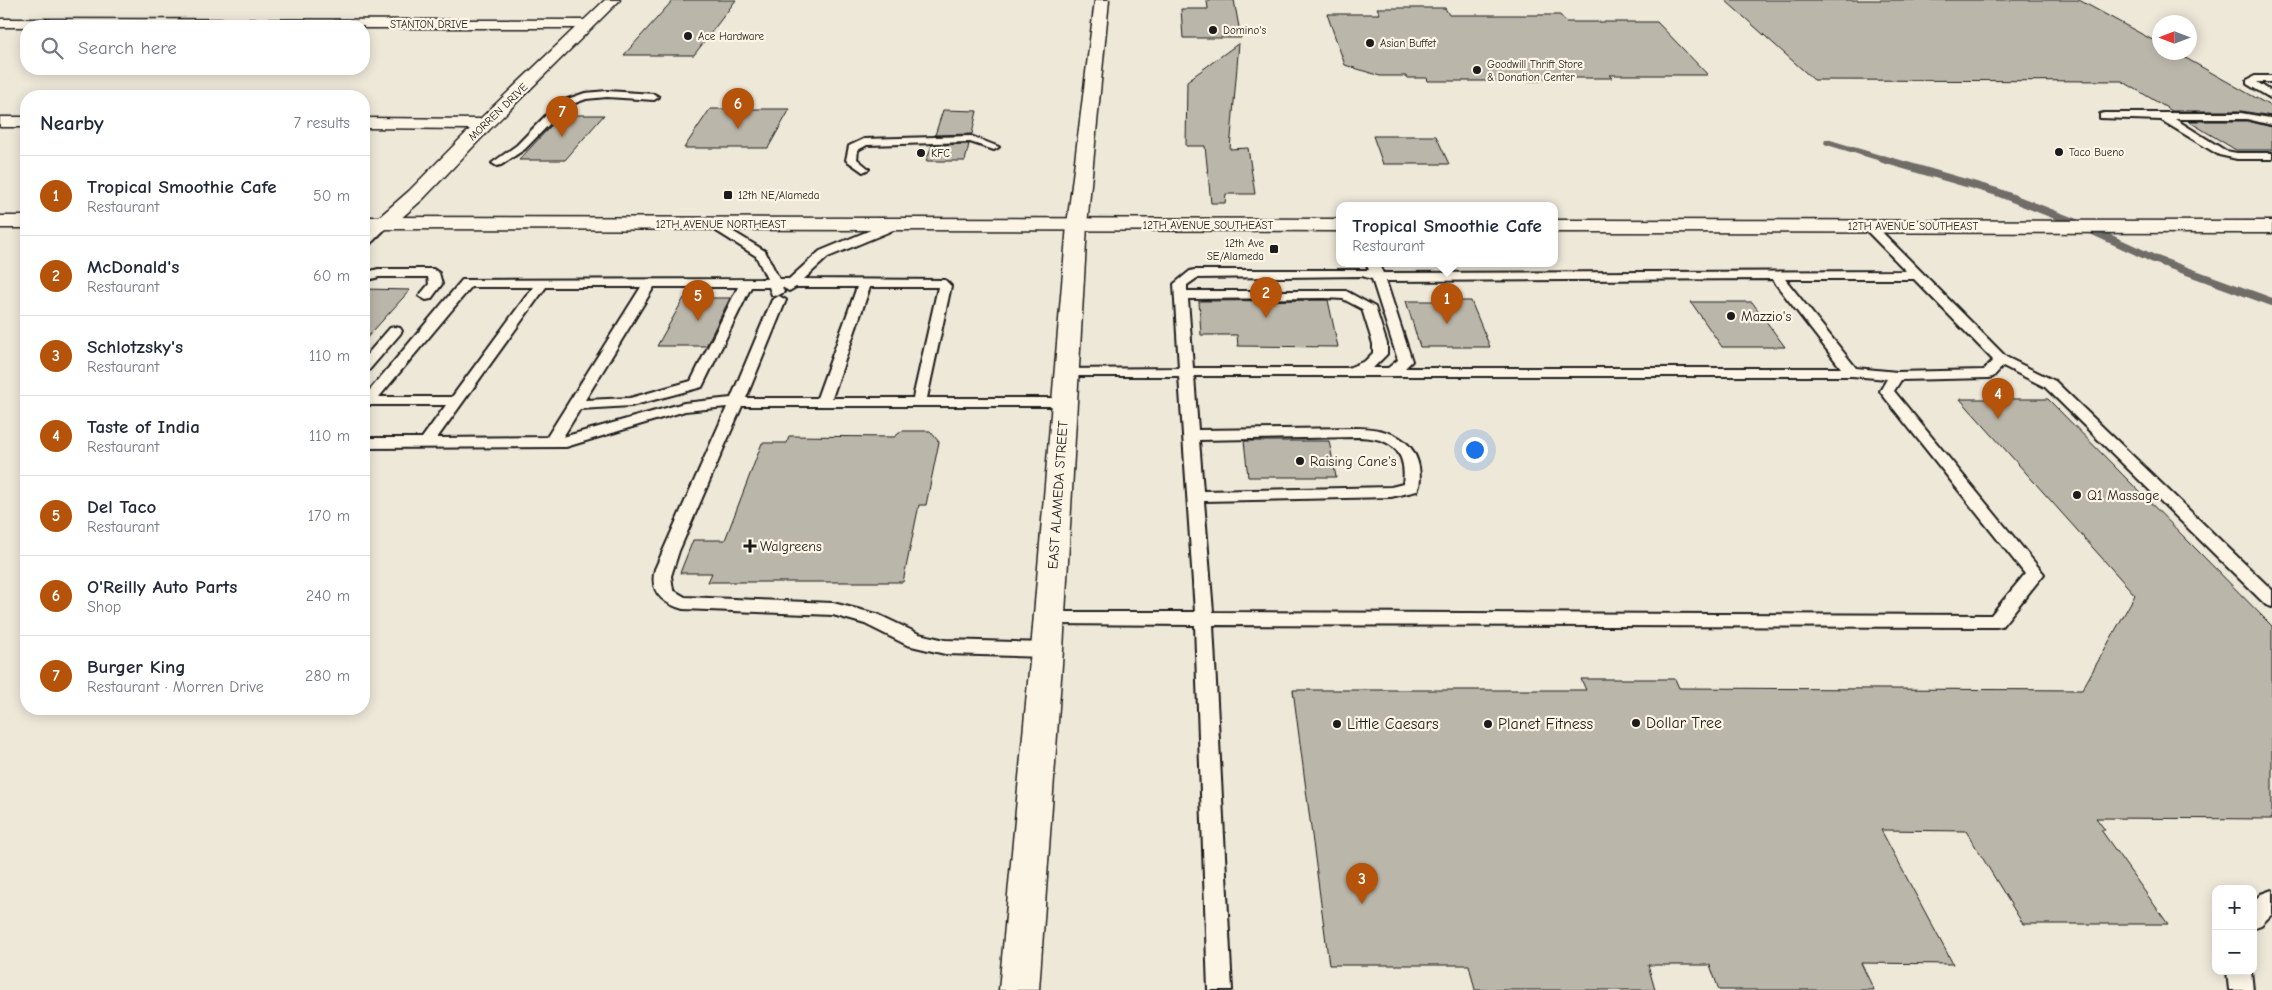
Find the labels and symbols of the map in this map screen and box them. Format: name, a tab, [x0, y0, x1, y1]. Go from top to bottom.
north arrow	[2152, 15, 2197, 60]
street label: STANTON DRIVE	[390, 18, 468, 31]
marker: Domino's	[1207, 24, 1219, 36]
place label: Domino's	[1223, 24, 1266, 37]
marker: Ace Hardware	[682, 30, 694, 42]
place label: Ace Hardware	[698, 30, 765, 43]
marker: Asian Buffet	[1364, 37, 1376, 49]
place label: Asian Buffet	[1380, 37, 1437, 50]
place label: Goodwill Thrift Store & Donation Center	[1487, 58, 1583, 84]
marker: Goodwill Thrift Store & Donation Center	[1471, 64, 1483, 76]
street label: MORREN DRIVE	[466, 80, 531, 144]
pin: 6	[722, 88, 754, 129]
pin: 7	[546, 96, 578, 137]
marker: Taco Bueno	[2053, 146, 2065, 158]
place label: Taco Bueno	[2069, 146, 2124, 159]
marker: KFC	[915, 147, 927, 159]
place label: KFC	[931, 147, 950, 160]
marker: 12th NE/Alameda	[722, 189, 734, 201]
place label: 12th NE/Alameda	[738, 189, 819, 202]
street label: 12TH AVENUE NORTHEAST	[656, 218, 786, 231]
street label: 12TH AVENUE SOUTHEAST	[1143, 219, 1273, 232]
street label: 12TH AVENUE SOUTHEAST	[1848, 220, 1978, 233]
place label: 12th Ave SE/Alameda	[1207, 237, 1264, 263]
marker: 12th Ave SE/Alameda	[1268, 243, 1280, 255]
pin: 2	[1250, 277, 1282, 318]
pin: 5	[682, 280, 714, 321]
pin: 1	[1431, 283, 1463, 324]
place label: Mazzio's	[1741, 308, 1791, 325]
marker: Mazzio's	[1725, 310, 1737, 322]
pin: 4	[1982, 378, 2014, 419]
street label: EAST ALAMEDA STREET	[1044, 419, 1072, 570]
your location	[1462, 437, 1488, 463]
place label: Raising Cane's	[1310, 453, 1397, 470]
marker: Raising Cane's	[1294, 455, 1306, 467]
place label: Q1 Massage	[2087, 487, 2159, 504]
marker: Q1 Massage	[2071, 489, 2083, 501]
place label: Walgreens	[760, 538, 822, 555]
marker: Walgreens	[744, 540, 756, 552]
place label: Dollar Tree	[1646, 714, 1722, 732]
place label: Little Caesars	[1347, 715, 1439, 733]
place label: Planet Fitness	[1498, 715, 1593, 733]
marker: Dollar Tree	[1630, 717, 1642, 729]
marker: Little Caesars	[1331, 718, 1343, 730]
marker: Planet Fitness	[1482, 718, 1494, 730]
pin: 3	[1346, 863, 1378, 904]

